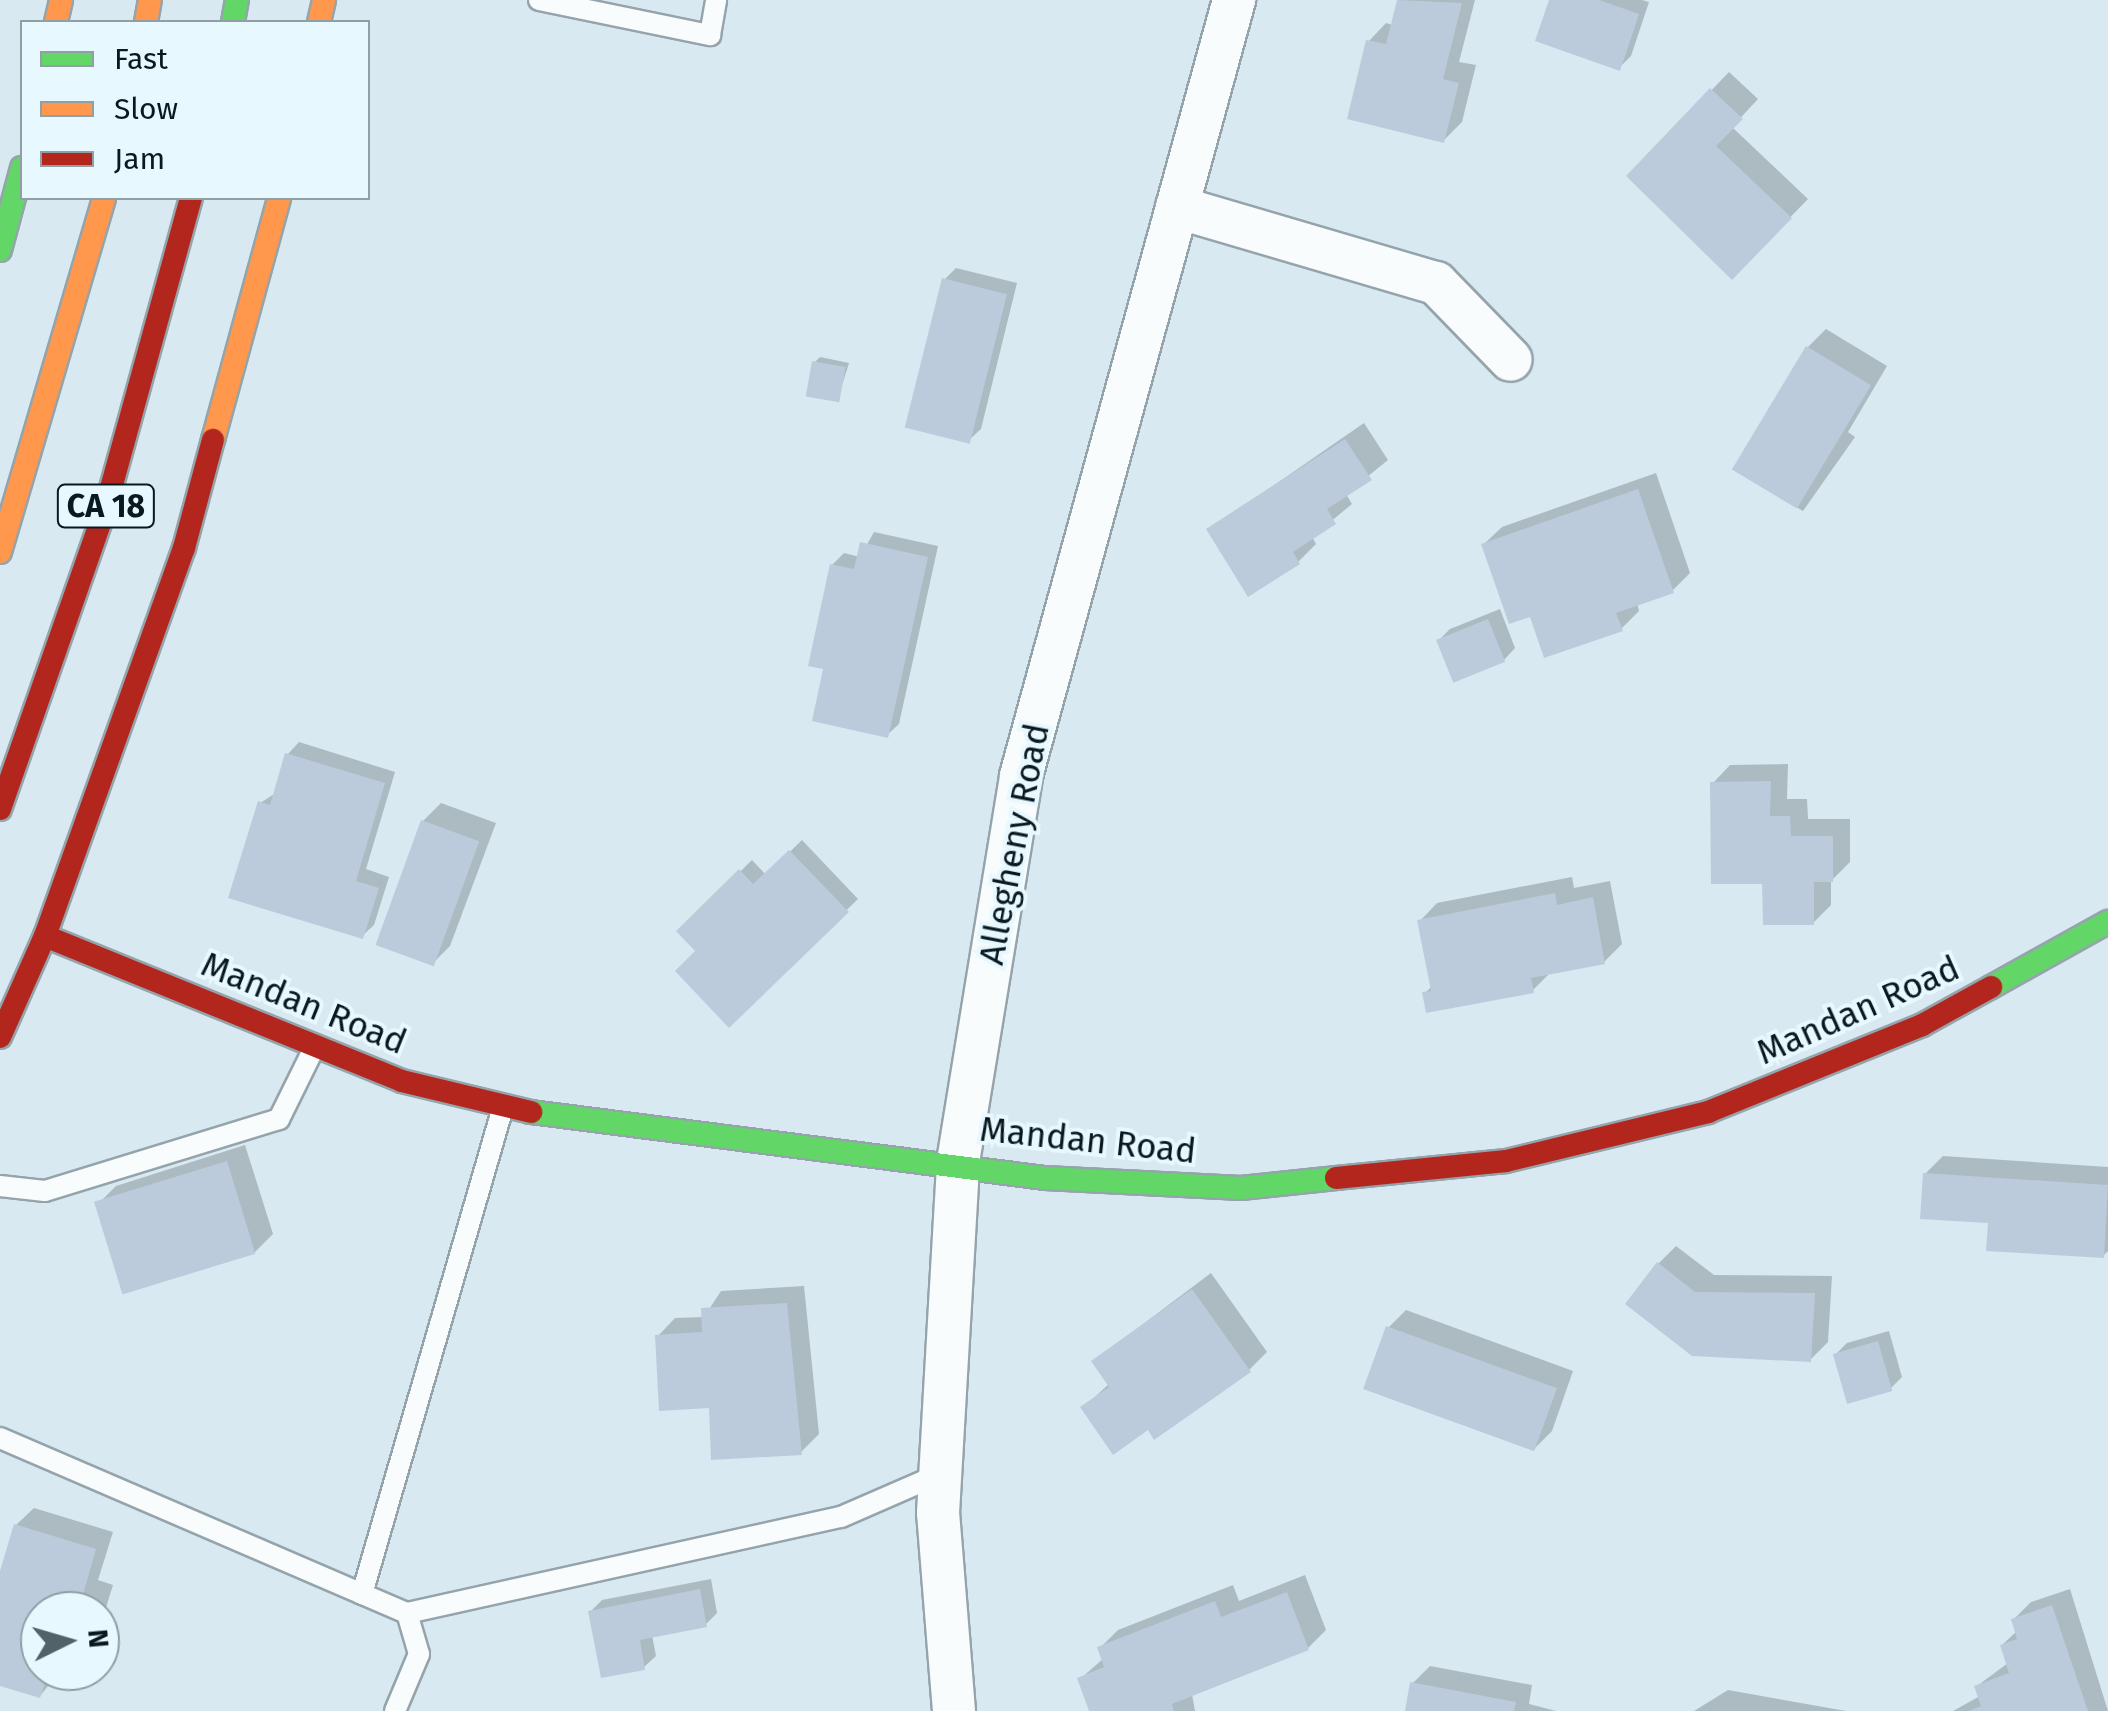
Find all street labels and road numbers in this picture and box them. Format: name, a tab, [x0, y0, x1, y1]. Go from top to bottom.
road number: CA 18	[56, 479, 156, 533]
street label: Allegheny Road	[970, 720, 1058, 968]
street label: Mandan Road	[195, 943, 413, 1063]
street label: Mandan Road	[1750, 947, 1966, 1073]
street label: Mandan Road	[978, 1108, 1198, 1172]

